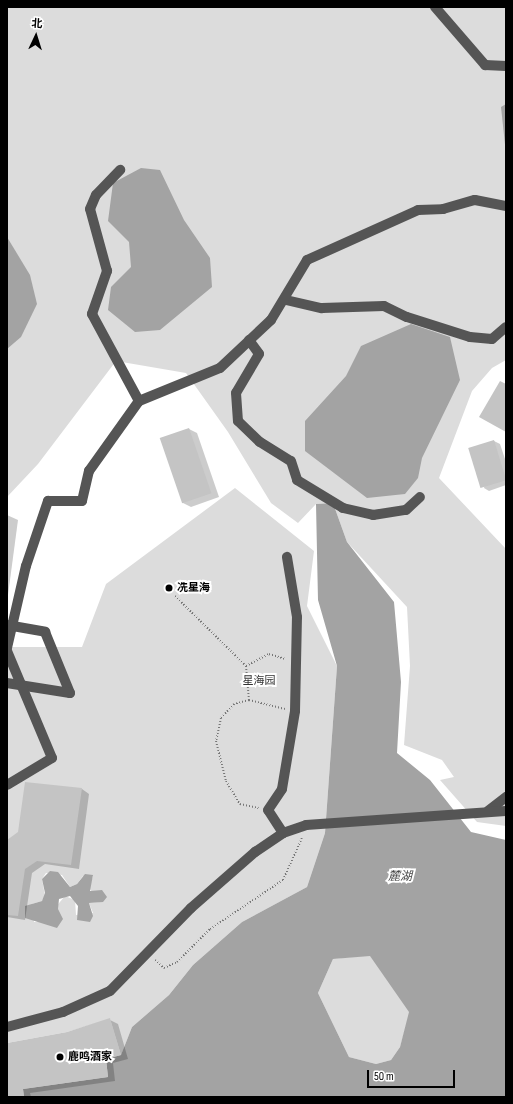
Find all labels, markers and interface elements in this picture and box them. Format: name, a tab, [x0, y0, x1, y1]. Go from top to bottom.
north arrow	[16, 16, 56, 56]
text: 北	[31, 17, 43, 30]
place label: 冼星海	[177, 581, 210, 595]
marker: 冼星海	[164, 583, 174, 593]
park label: 星海园	[243, 674, 275, 688]
water label: 麓湖	[388, 870, 412, 884]
place label: 鹿鸣酒家	[68, 1050, 112, 1064]
marker: 鹿鸣酒家	[55, 1052, 65, 1062]
scale bar	[369, 1062, 457, 1088]
text: 50 m	[374, 1069, 394, 1084]

